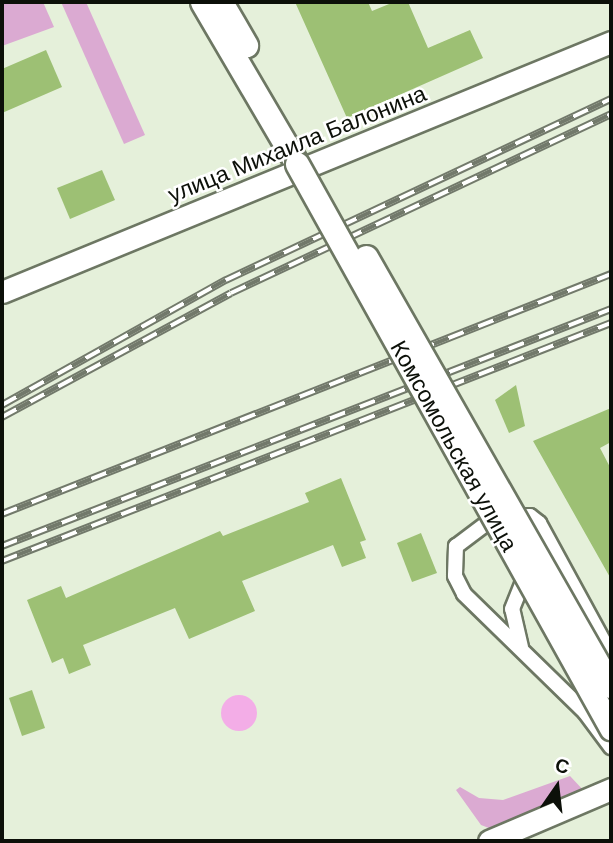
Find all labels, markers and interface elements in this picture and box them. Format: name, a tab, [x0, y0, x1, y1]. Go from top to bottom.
street label: улица Михаила Балонина	[164, 80, 430, 208]
street label: Комсомольская улица	[385, 336, 523, 556]
north arrow	[522, 752, 592, 822]
text: С	[553, 752, 572, 780]

